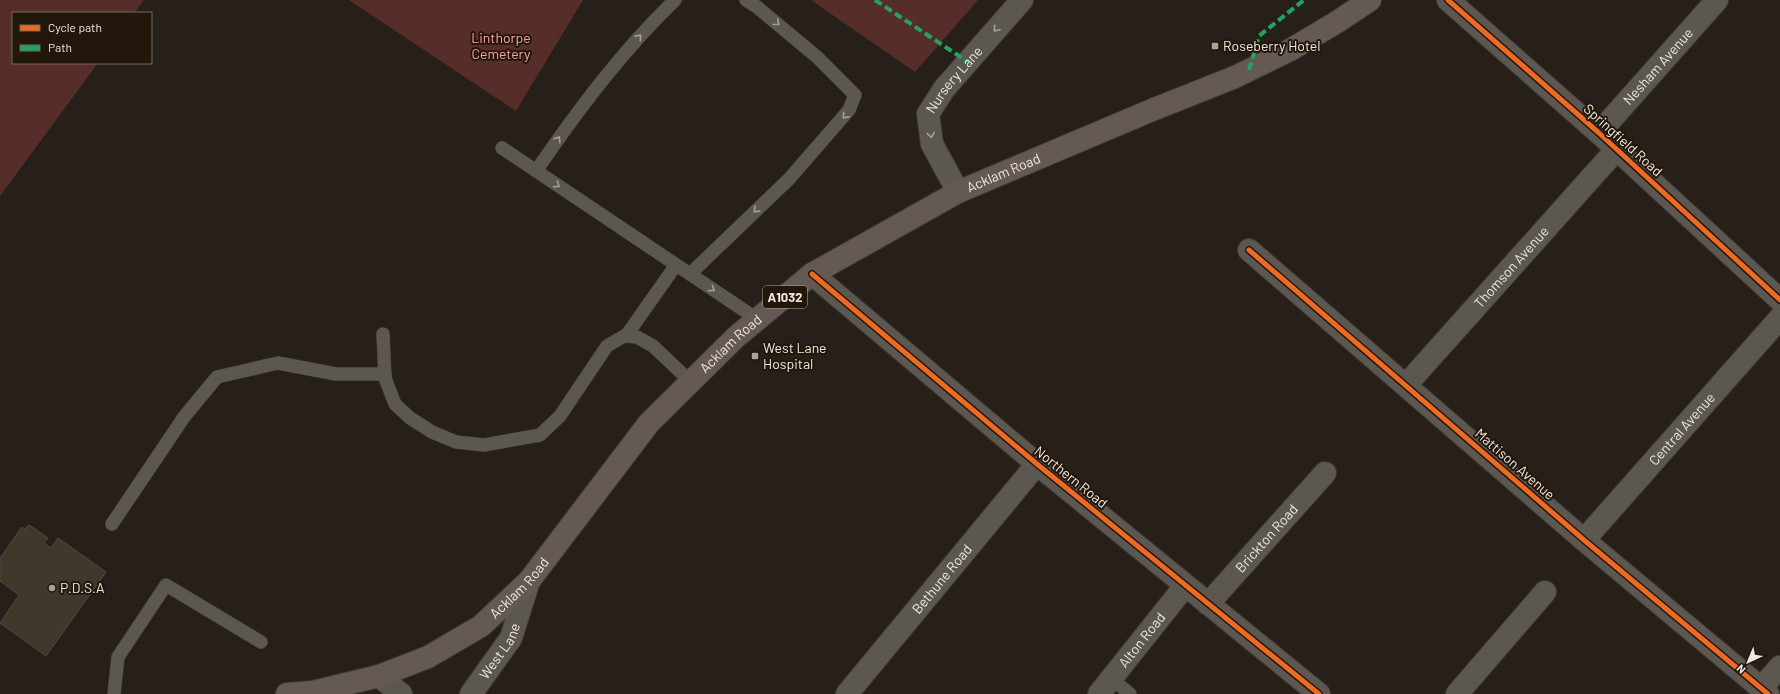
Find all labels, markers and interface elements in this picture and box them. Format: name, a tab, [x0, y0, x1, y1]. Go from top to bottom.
legend	[12, 12, 152, 64]
one-way arrow	[772, 19, 779, 26]
text: Cycle path	[48, 20, 102, 34]
street label: Nesham Avenue	[1619, 24, 1696, 108]
one-way arrow	[994, 25, 1001, 32]
park label: Linthorpe Cemetery	[471, 29, 531, 62]
one-way arrow	[634, 34, 641, 42]
place label: Roseberry Hotel	[1223, 37, 1320, 54]
text: Path	[48, 40, 72, 54]
marker: Roseberry Hotel	[1210, 41, 1220, 51]
street label: Nursery Lane	[922, 42, 986, 116]
street label: Springfield Road	[1580, 100, 1666, 179]
one-way arrow	[842, 111, 849, 118]
one-way arrow	[926, 132, 935, 138]
one-way arrow	[553, 136, 560, 143]
street label: Acklam Road	[964, 149, 1043, 195]
one-way arrow	[553, 180, 560, 188]
one-way arrow	[753, 206, 761, 213]
street label: Thomson Avenue	[1470, 222, 1552, 311]
one-way arrow	[707, 284, 714, 291]
road number: A1032	[763, 286, 807, 308]
street label: Acklam Road	[696, 310, 765, 376]
place label: West Lane Hospital	[763, 339, 827, 372]
marker: West Lane Hospital	[750, 351, 760, 361]
street label: Central Avenue	[1645, 389, 1718, 469]
street label: Mattison Avenue	[1472, 424, 1559, 503]
street label: Northern Road	[1031, 442, 1111, 511]
street label: Brickton Road	[1231, 500, 1301, 576]
street label: Bethune Road	[908, 541, 975, 617]
street label: Acklam Road	[486, 554, 552, 622]
place label: P.D.S.A	[60, 579, 105, 596]
marker: P.D.S.A	[47, 583, 57, 593]
street label: Alton Road	[1115, 609, 1169, 671]
street label: West Lane	[475, 621, 523, 682]
north arrow	[1728, 642, 1768, 682]
text: N	[1734, 662, 1748, 677]

